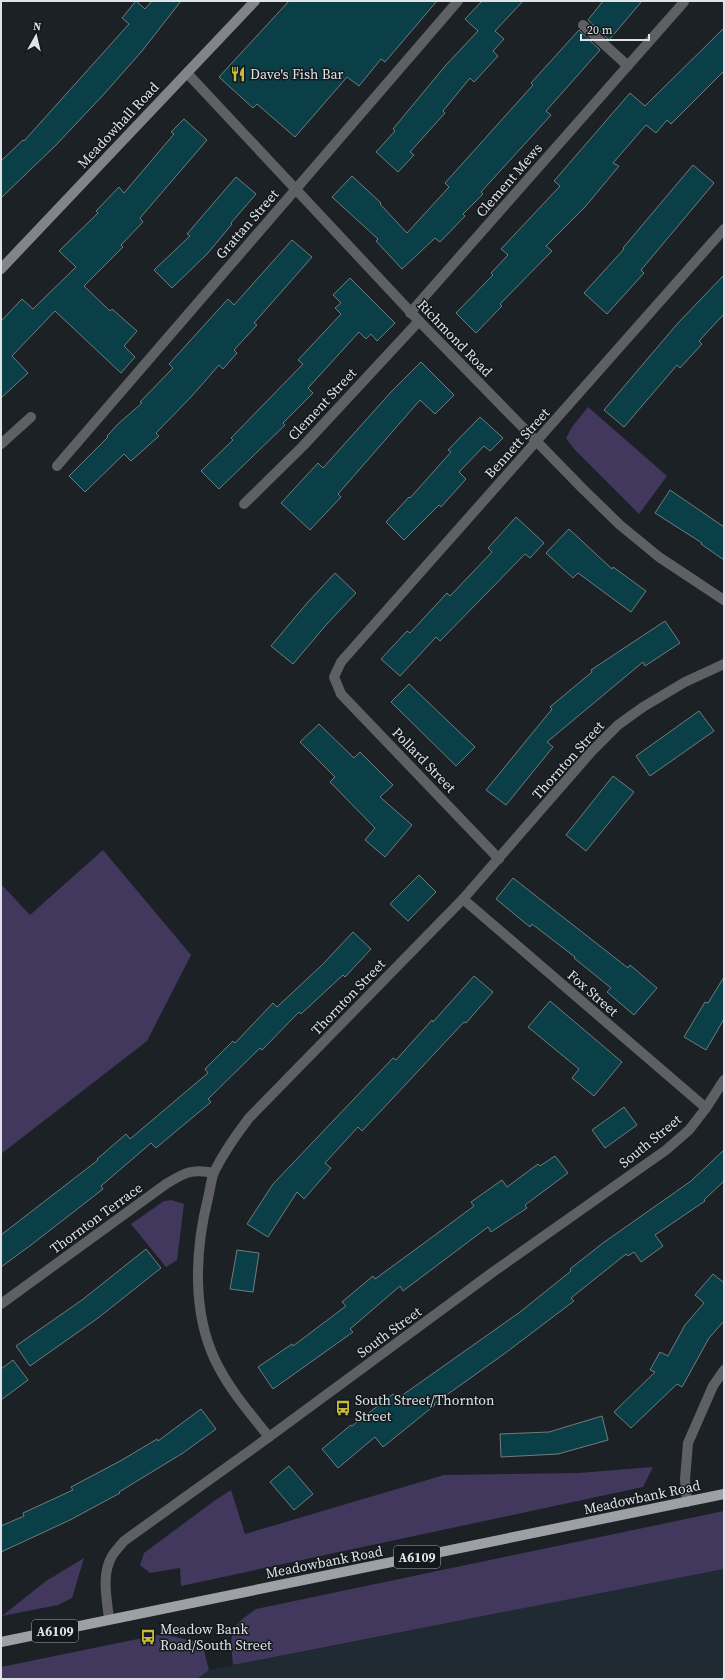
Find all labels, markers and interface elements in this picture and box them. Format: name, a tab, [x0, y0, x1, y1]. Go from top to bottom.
north arrow	[16, 16, 56, 56]
scale bar	[581, 16, 649, 42]
text: N	[32, 19, 42, 35]
text: 20 m	[587, 22, 613, 38]
place label: Dave's Fish Bar	[250, 64, 343, 84]
restaurant icon: Dave's Fish Bar	[229, 65, 247, 83]
street label: Meadowhall Road	[73, 77, 163, 173]
street label: Clement Mews	[471, 139, 547, 221]
street label: Grattan Street	[211, 184, 283, 263]
street label: Richmond Road	[413, 295, 497, 381]
street label: Clement Street	[283, 363, 361, 445]
street label: Bennett Street	[480, 403, 554, 483]
street label: Thornton Street	[527, 716, 609, 804]
street label: Pollard Street	[388, 723, 461, 797]
street label: Thornton Street	[306, 954, 390, 1040]
street label: Fox Street	[563, 965, 623, 1021]
street label: South Street	[614, 1109, 686, 1172]
street label: Thornton Terrace	[46, 1178, 146, 1258]
street label: South Street	[353, 1302, 426, 1362]
place label: South Street/Thornton Street	[355, 1390, 495, 1426]
bus stop icon: South Street/Thornton Street	[334, 1399, 352, 1417]
street label: Meadowbank Road	[582, 1475, 702, 1519]
street label: Meadowbank Road	[264, 1541, 384, 1583]
road number: A6109	[394, 1546, 440, 1568]
place label: Meadow Bank Road/South Street	[160, 1619, 272, 1655]
road number: A6109	[32, 1620, 78, 1642]
bus stop icon: Meadow Bank Road/South Street	[139, 1628, 157, 1646]

